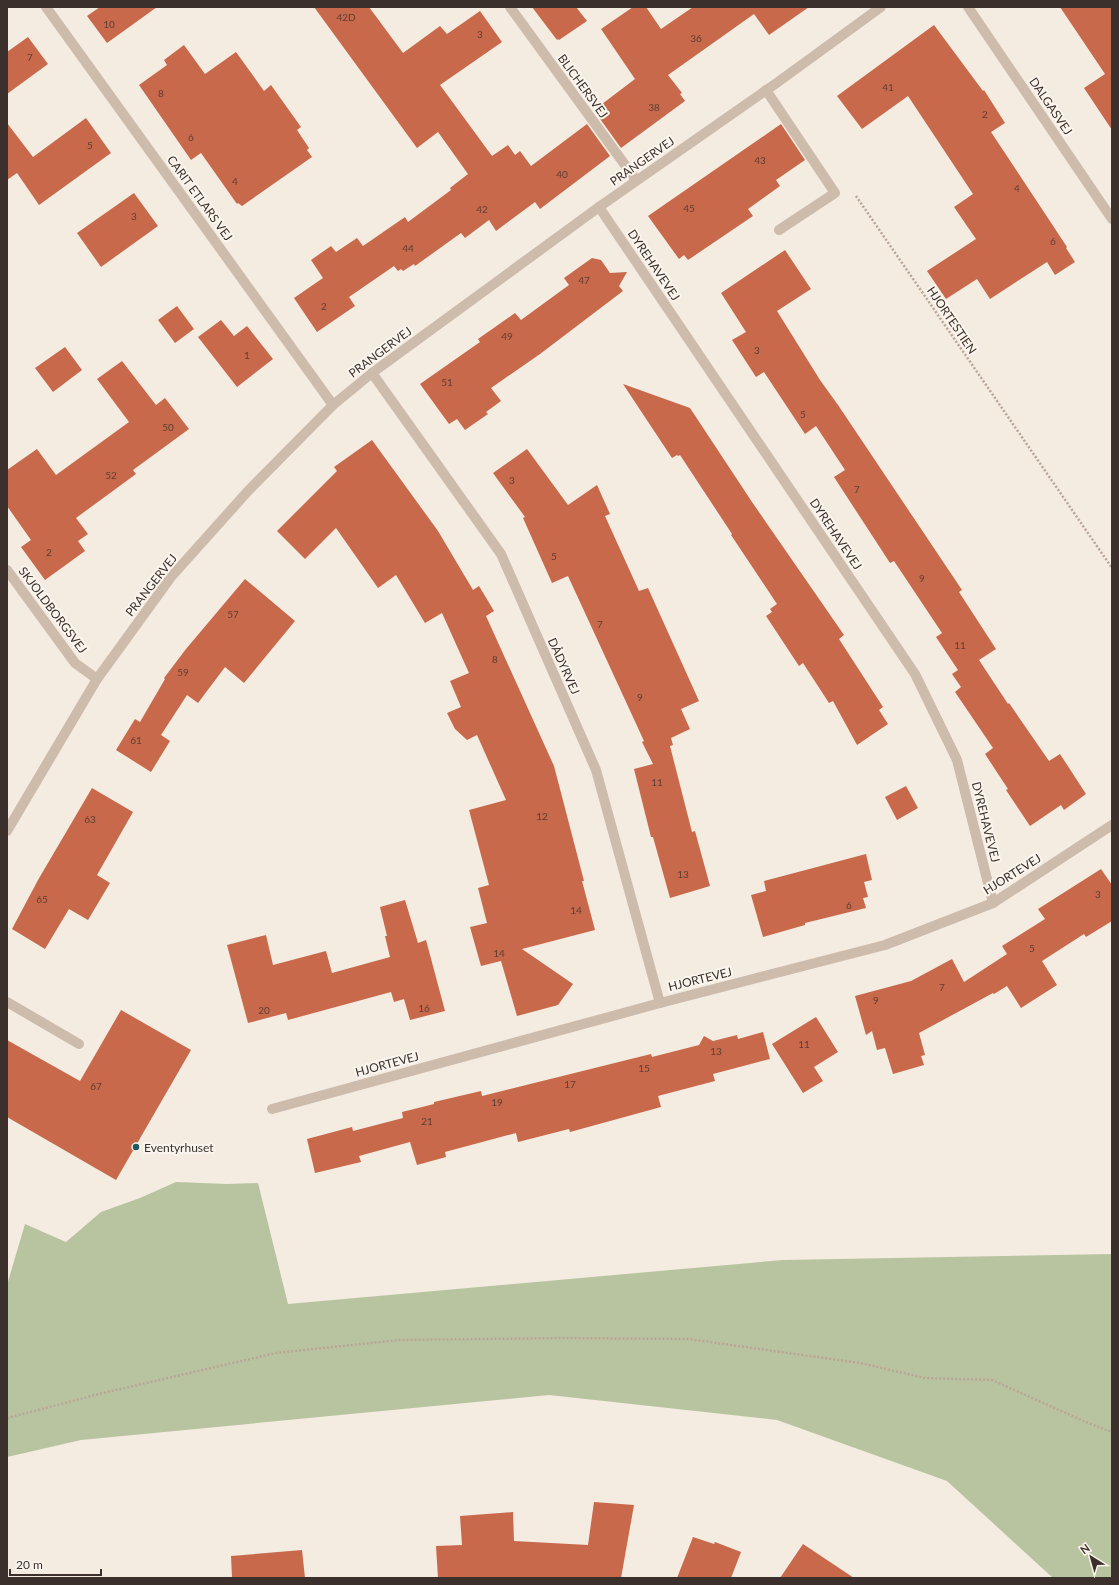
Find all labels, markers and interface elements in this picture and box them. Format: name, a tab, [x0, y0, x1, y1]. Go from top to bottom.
house number: 42D	[336, 11, 356, 23]
house number: 10	[103, 18, 115, 30]
house number: 3	[477, 28, 483, 40]
house number: 36	[690, 32, 702, 44]
house number: 7	[27, 51, 33, 63]
street label: BLICHERSVEJ	[555, 51, 611, 121]
street label: DALGASVEJ	[1026, 74, 1076, 138]
house number: 41	[882, 81, 894, 93]
house number: 8	[158, 87, 164, 99]
house number: 38	[648, 101, 660, 113]
house number: 2	[982, 108, 988, 120]
house number: 6	[188, 131, 194, 143]
street label: PRANGERVEJ	[607, 133, 677, 189]
house number: 5	[87, 139, 93, 151]
street label: CARIT ETLARS VEJ	[164, 152, 236, 244]
house number: 43	[754, 154, 766, 166]
house number: 40	[556, 168, 568, 180]
house number: 4	[232, 175, 238, 187]
house number: 4	[1014, 182, 1020, 194]
house number: 45	[683, 202, 695, 214]
house number: 42	[476, 203, 488, 215]
house number: 3	[131, 210, 137, 222]
street label: DYREHAVEVEJ	[625, 227, 683, 303]
house number: 6	[1050, 235, 1056, 247]
house number: 44	[402, 242, 414, 254]
house number: 47	[578, 274, 590, 286]
street label: HJORTESTIEN	[924, 283, 980, 357]
house number: 2	[321, 300, 327, 312]
street label: PRANGERVEJ	[345, 323, 415, 381]
house number: 49	[501, 330, 513, 342]
house number: 3	[754, 344, 760, 356]
house number: 1	[244, 349, 250, 361]
house number: 51	[441, 376, 453, 388]
house number: 5	[800, 408, 806, 420]
house number: 50	[162, 421, 174, 433]
house number: 52	[105, 469, 117, 481]
house number: 3	[509, 474, 515, 486]
house number: 7	[854, 483, 860, 495]
street label: DYREHAVEVEJ	[807, 496, 865, 572]
house number: 2	[46, 546, 52, 558]
house number: 5	[551, 550, 557, 562]
street label: PRANGERVEJ	[122, 551, 180, 619]
street label: SKJOLDBORGSVEJ	[16, 564, 90, 656]
house number: 9	[919, 572, 925, 584]
house number: 57	[227, 608, 239, 620]
house number: 7	[597, 618, 603, 630]
street label: DÅDYRVEJ	[545, 635, 583, 697]
house number: 11	[954, 639, 966, 651]
house number: 8	[492, 653, 498, 665]
house number: 59	[177, 666, 189, 678]
house number: 9	[637, 691, 643, 703]
house number: 61	[130, 734, 142, 746]
house number: 11	[651, 776, 663, 788]
street label: DYREHAVEVEJ	[969, 780, 1003, 864]
house number: 12	[536, 810, 548, 822]
house number: 63	[84, 813, 96, 825]
street label: HJORTEVEJ	[980, 850, 1044, 898]
house number: 13	[677, 868, 689, 880]
house number: 3	[1095, 888, 1101, 900]
house number: 65	[36, 893, 48, 905]
house number: 6	[846, 899, 852, 911]
house number: 14	[570, 904, 582, 916]
house number: 5	[1029, 942, 1035, 954]
house number: 14	[493, 947, 505, 959]
street label: HJORTEVEJ	[667, 964, 733, 994]
house number: 7	[939, 981, 945, 993]
house number: 9	[873, 994, 879, 1006]
house number: 16	[418, 1002, 430, 1014]
house number: 20	[258, 1004, 270, 1016]
house number: 11	[798, 1038, 810, 1050]
house number: 13	[710, 1045, 722, 1057]
street label: HJORTEVEJ	[354, 1048, 420, 1080]
house number: 15	[638, 1062, 650, 1074]
house number: 17	[564, 1078, 576, 1090]
house number: 67	[90, 1080, 102, 1092]
house number: 19	[491, 1096, 503, 1108]
house number: 21	[421, 1115, 433, 1127]
place label: Eventyrhuset	[144, 1140, 214, 1155]
marker: Eventyrhuset	[131, 1142, 141, 1152]
north arrow	[1071, 1537, 1111, 1577]
text: N	[1077, 1541, 1092, 1556]
scale bar	[10, 1551, 101, 1577]
text: 20 m	[16, 1557, 43, 1572]

